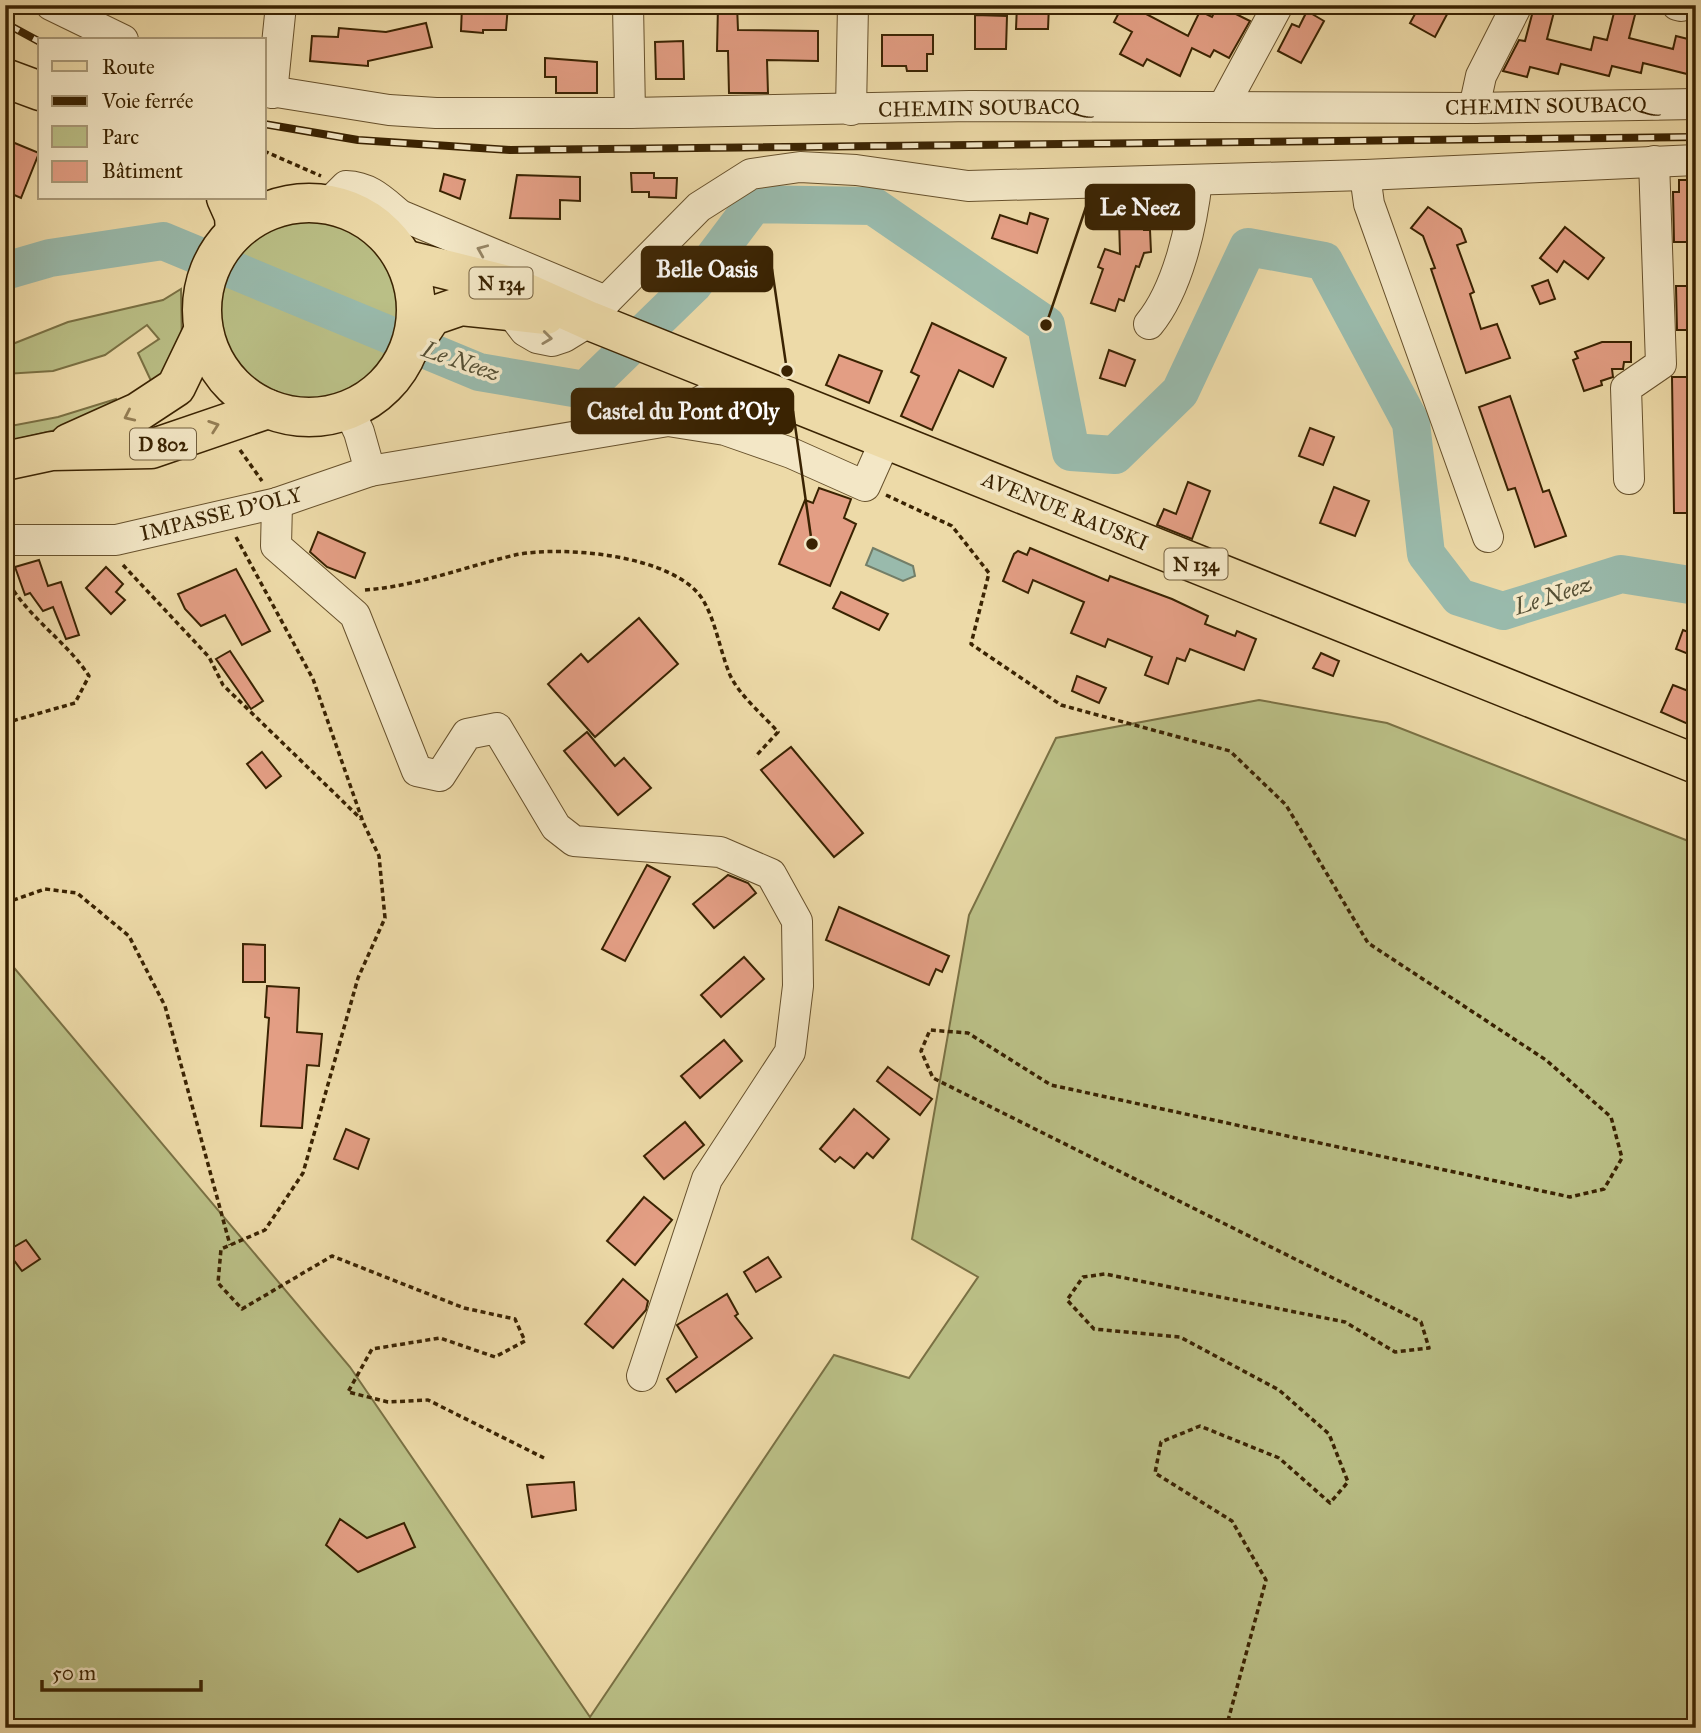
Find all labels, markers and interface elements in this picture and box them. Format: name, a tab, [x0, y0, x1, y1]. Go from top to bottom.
legend	[38, 38, 266, 200]
text: Route	[102, 54, 155, 80]
text: Voie ferrée	[101, 88, 194, 114]
street label: CHEMIN SOUBACQ	[1445, 91, 1662, 121]
street label: CHEMIN SOUBACQ	[878, 93, 1095, 123]
text: Parc	[102, 124, 139, 150]
text: Bâtiment	[102, 158, 184, 184]
callout: Le Neez	[1086, 185, 1194, 229]
text: Le Neez	[1100, 193, 1181, 221]
one-way arrow	[476, 244, 489, 258]
callout: Belle Oasis	[642, 247, 772, 291]
text: Belle Oasis	[656, 255, 759, 283]
road number: N 134	[470, 268, 532, 298]
one-way arrow	[541, 330, 552, 345]
water label: Le Neez	[418, 334, 504, 387]
callout: Castel du Pont d'Oly	[572, 389, 793, 433]
text: Castel du Pont d'Oly	[587, 397, 781, 426]
one-way arrow	[124, 408, 136, 422]
one-way arrow	[208, 420, 220, 434]
road number: D 802	[130, 428, 196, 460]
street label: AVENUE RAUSKI	[977, 465, 1152, 556]
street label: IMPASSE D'OLY	[137, 481, 305, 547]
road number: N 134	[1164, 548, 1228, 580]
water label: Le Neez	[1510, 569, 1596, 621]
scale bar	[42, 1649, 201, 1693]
text: 50 m	[52, 1660, 97, 1686]

